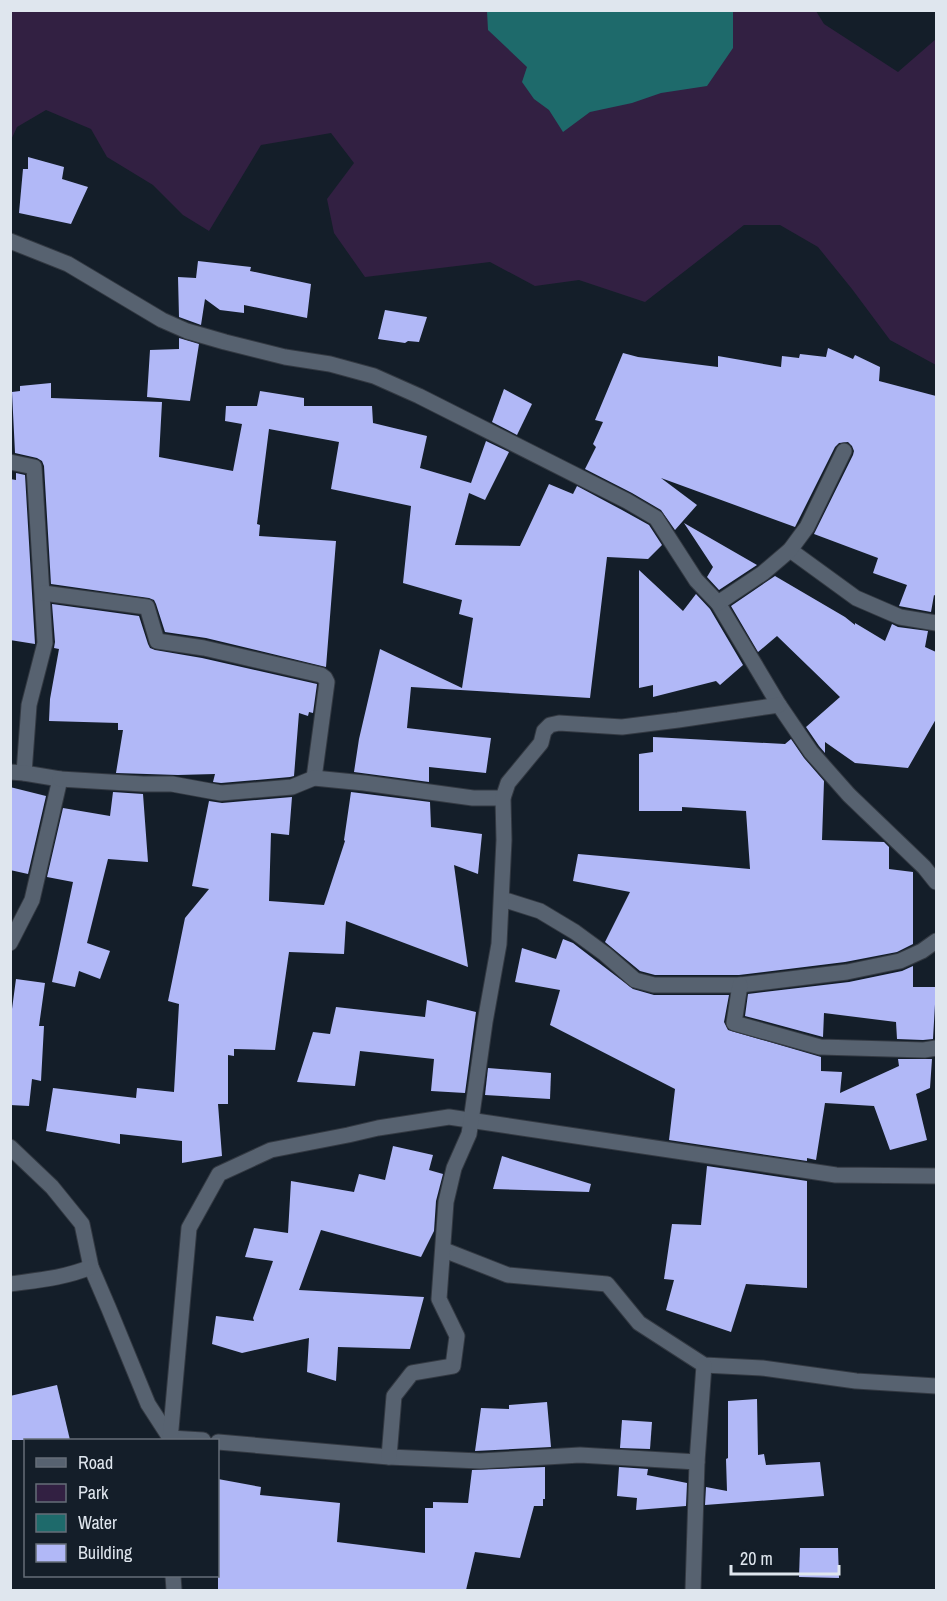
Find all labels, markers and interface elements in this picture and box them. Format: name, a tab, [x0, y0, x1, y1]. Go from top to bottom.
legend	[24, 1439, 219, 1577]
text: Road	[78, 1450, 113, 1475]
text: Park	[78, 1480, 109, 1505]
text: Water	[78, 1510, 117, 1535]
scale bar	[731, 1538, 839, 1576]
text: Building	[78, 1540, 133, 1565]
text: 20 m	[740, 1546, 773, 1571]

